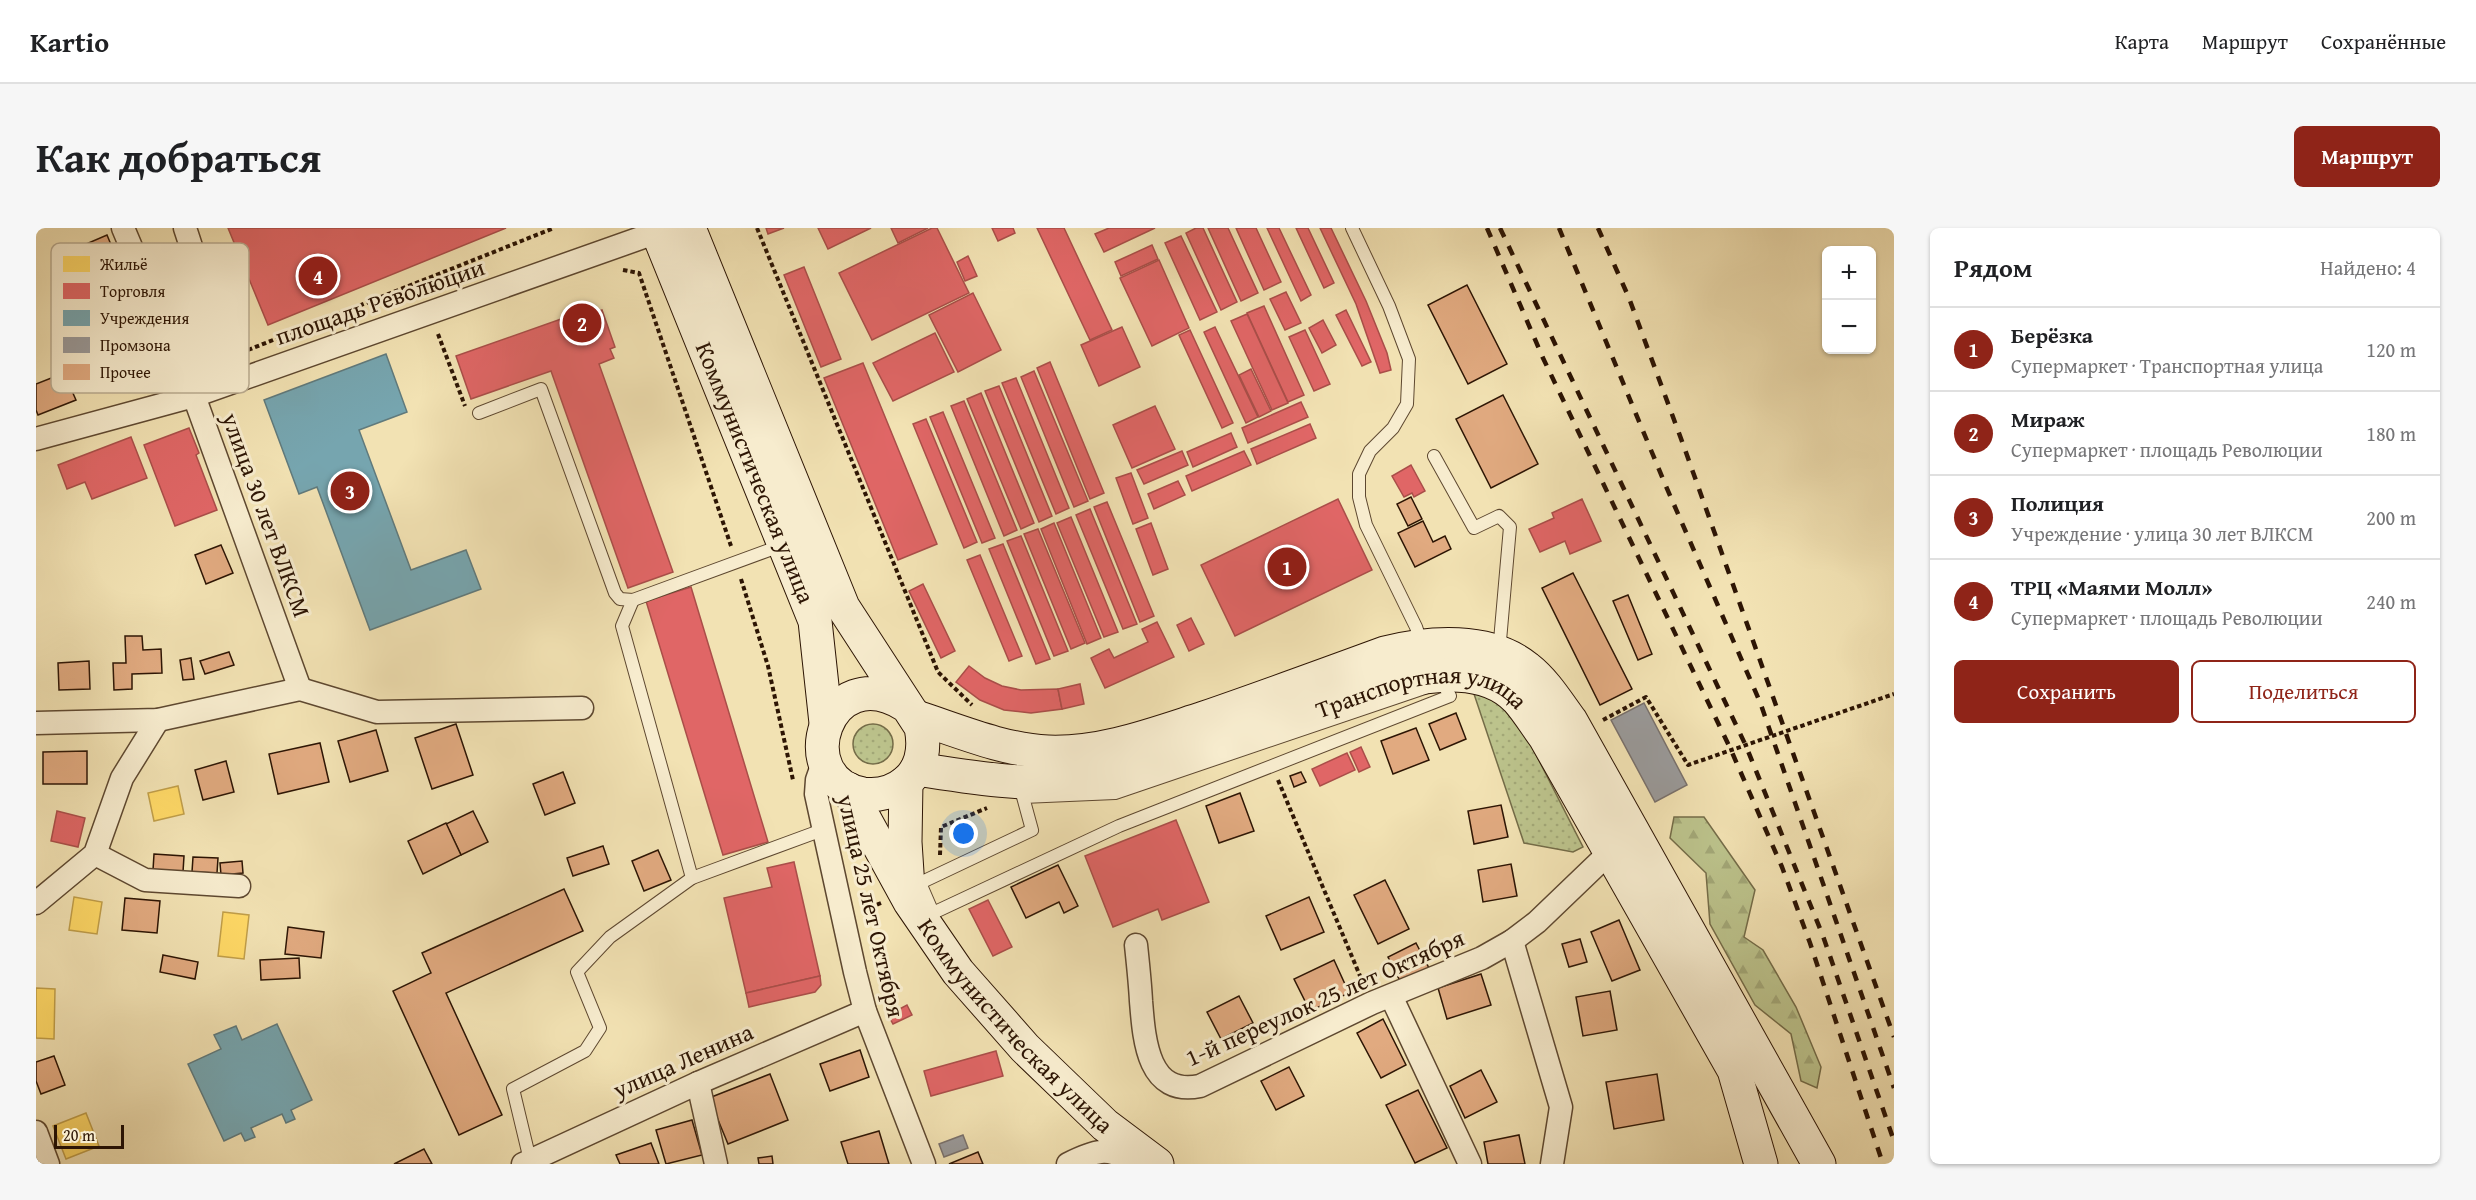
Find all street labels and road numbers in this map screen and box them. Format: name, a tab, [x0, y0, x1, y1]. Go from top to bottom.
street label: площадь Революции	[270, 249, 489, 354]
street label: Коммунистическая улица	[687, 337, 824, 609]
street label: улица 30 лет ВЛКСМ	[213, 407, 320, 622]
street label: Транспортная улица	[1307, 701, 1527, 729]
street label: улица 25 лет Октября	[829, 790, 914, 1021]
street label: Коммунистическая улица	[909, 911, 1122, 1141]
street label: 1-й переулок 25 лет Октября	[1180, 920, 1470, 1075]
street label: улица Ленина	[606, 1014, 759, 1107]

